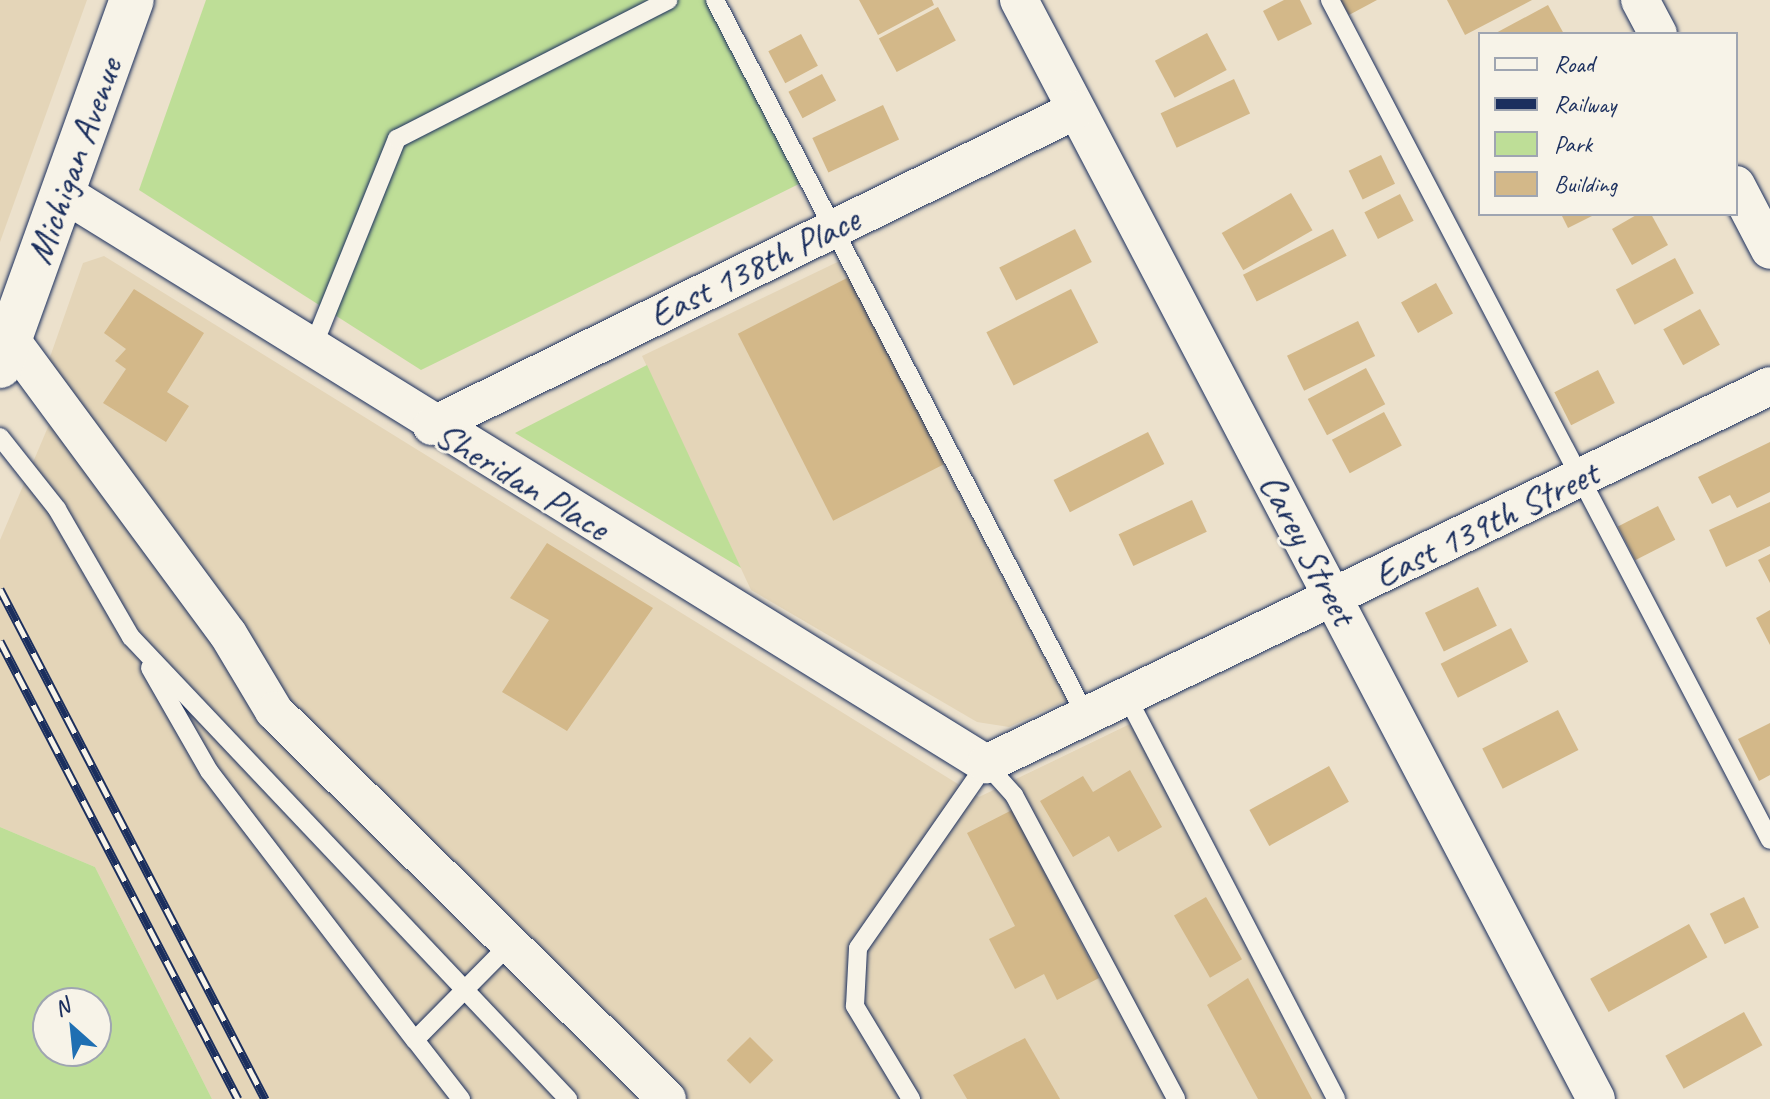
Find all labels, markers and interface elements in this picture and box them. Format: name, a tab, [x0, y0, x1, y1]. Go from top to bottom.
legend	[1478, 32, 1738, 216]
text: Road	[1554, 49, 1594, 79]
street label: Michigan Avenue	[16, 52, 132, 270]
text: Railway	[1554, 89, 1616, 119]
text: Park	[1554, 129, 1592, 159]
text: Building	[1554, 169, 1617, 199]
street label: East 138th Place	[641, 196, 867, 338]
street label: Sheridan Place	[427, 412, 617, 550]
street label: East 139th Street	[1366, 450, 1606, 598]
street label: Carey Street	[1249, 465, 1367, 633]
north arrow	[32, 987, 112, 1067]
text: N	[50, 992, 74, 1023]

